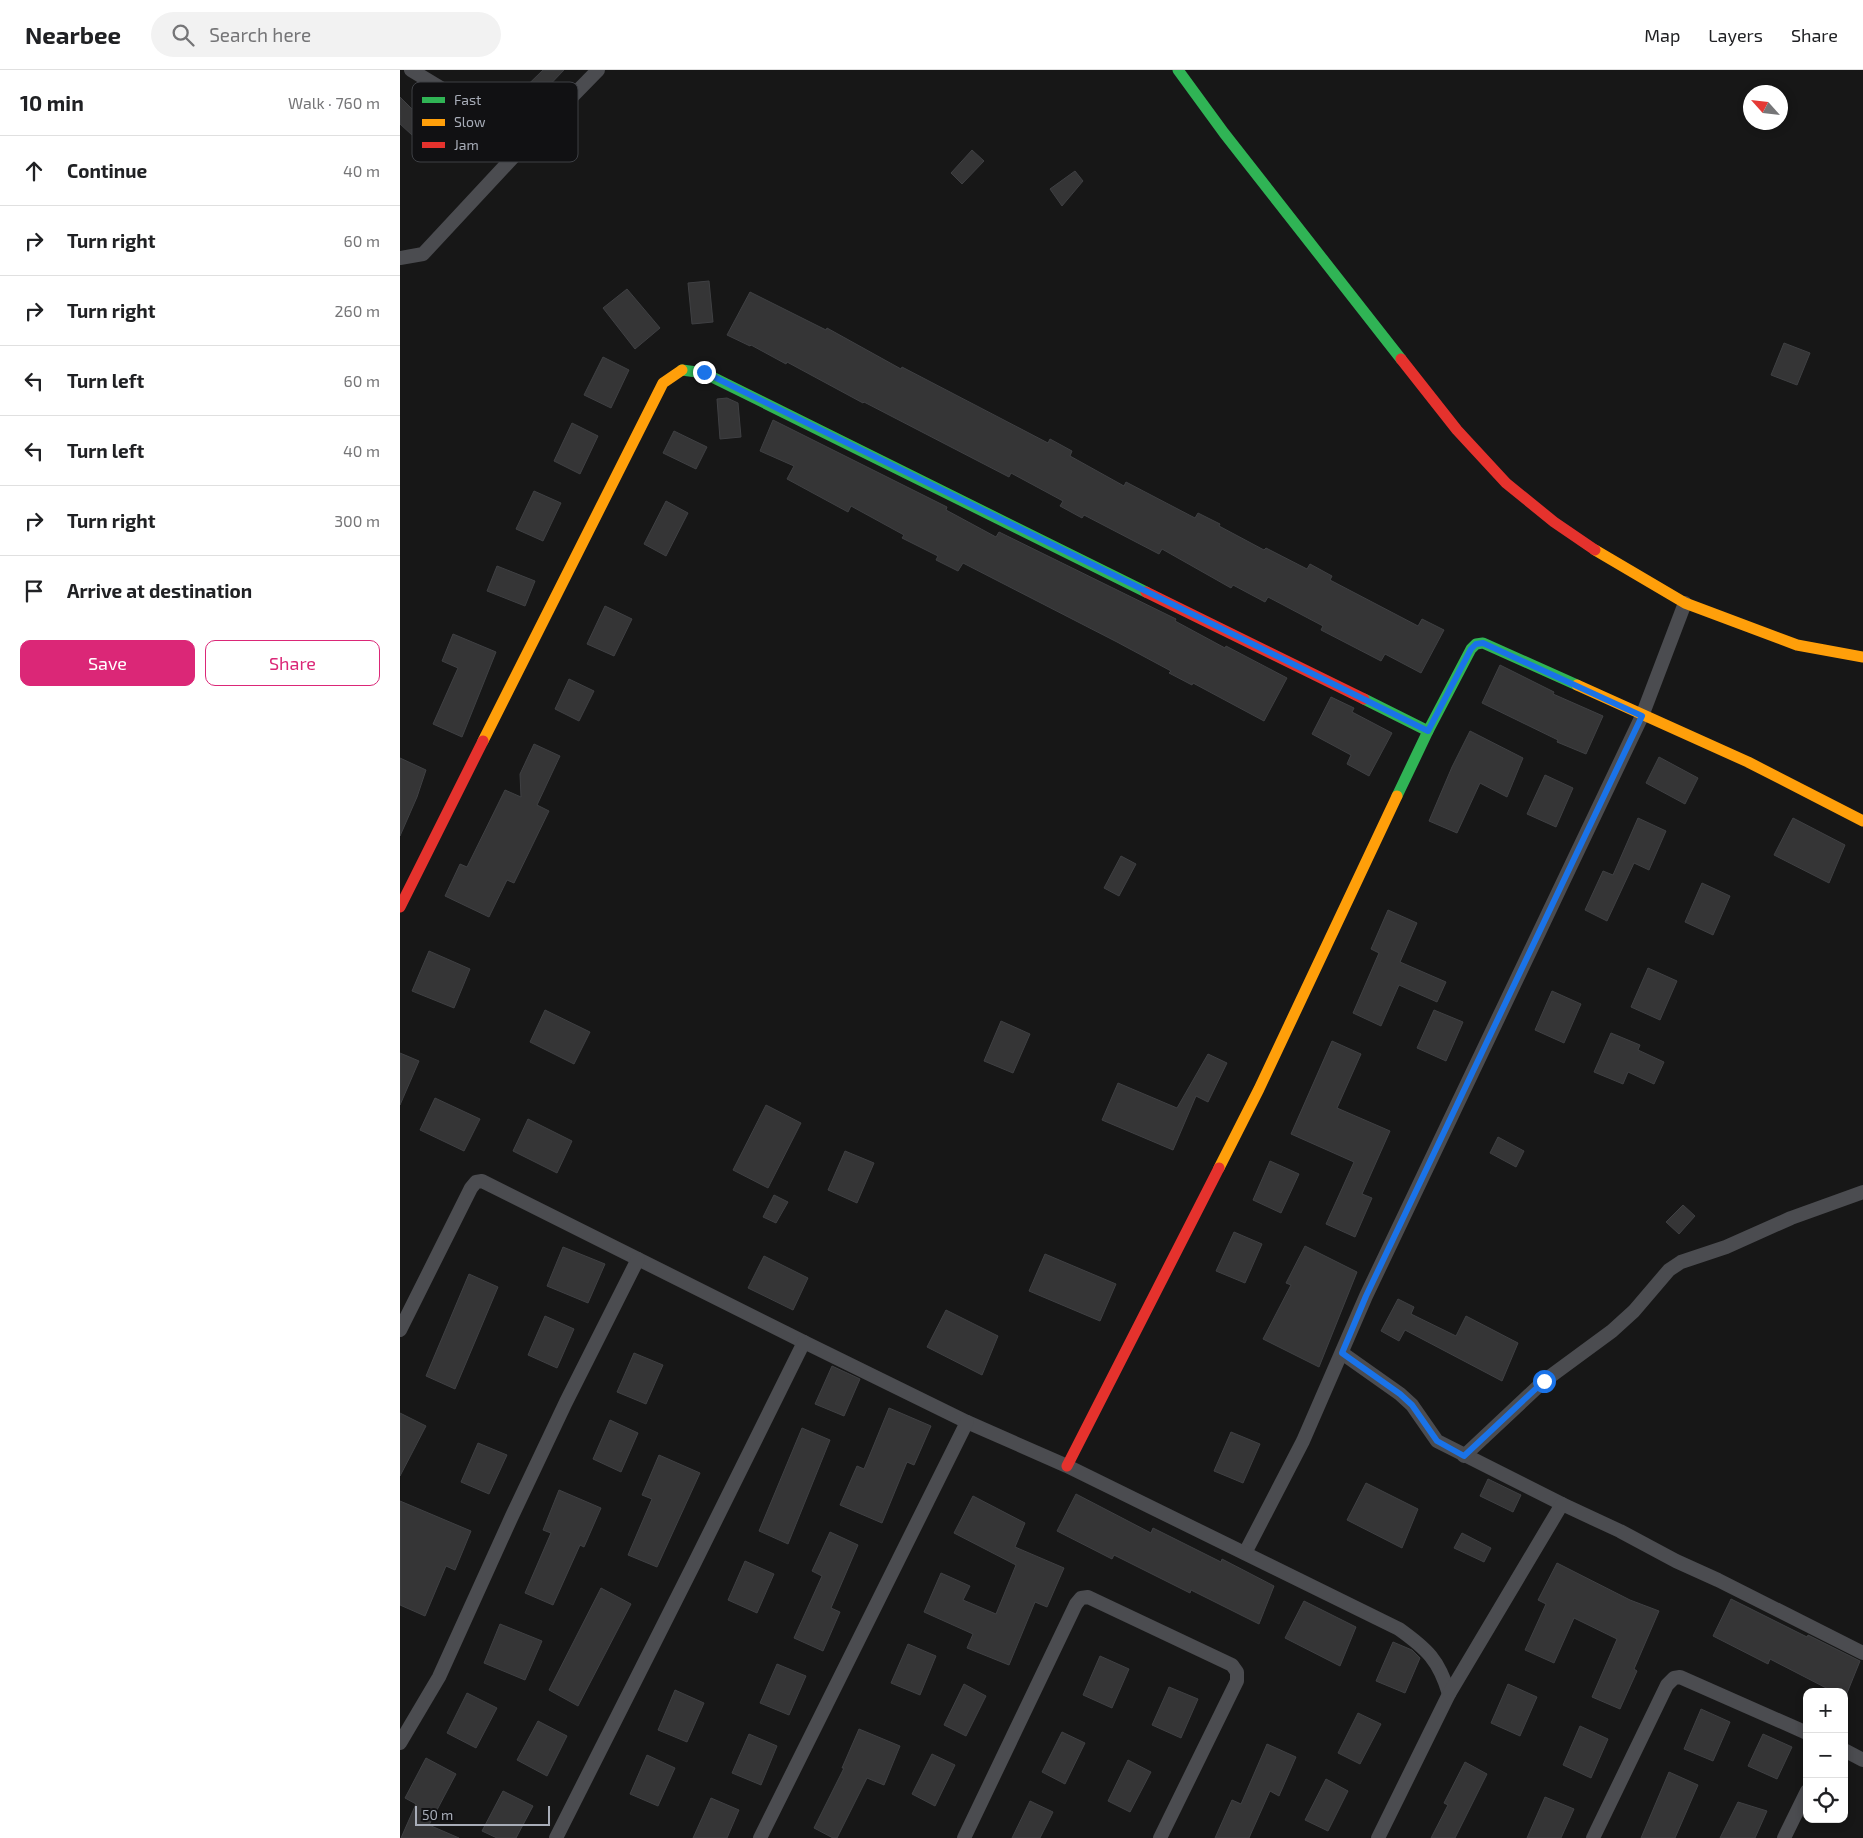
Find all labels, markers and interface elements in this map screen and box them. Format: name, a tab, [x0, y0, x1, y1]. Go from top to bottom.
search box	[151, 12, 501, 57]
text: Nearbee	[25, 20, 121, 49]
icon: search	[169, 21, 197, 49]
text: Search here	[209, 23, 311, 46]
text: Map	[1644, 24, 1680, 46]
text: Layers	[1708, 24, 1763, 46]
text: Share	[1791, 24, 1838, 46]
legend	[412, 82, 578, 162]
north arrow	[1743, 85, 1788, 130]
text: 10 min	[20, 90, 84, 115]
text: Fast	[454, 91, 481, 108]
text: Walk · 760 m	[288, 93, 380, 112]
text: Slow	[454, 113, 486, 130]
text: Jam	[454, 136, 479, 153]
icon: ahead	[20, 157, 48, 185]
text: Continue	[67, 159, 147, 182]
text: 40 m	[343, 161, 380, 180]
icon: right	[20, 227, 48, 255]
text: Turn right	[67, 229, 155, 252]
text: 60 m	[344, 231, 380, 250]
icon: right	[20, 297, 48, 325]
text: Turn right	[67, 299, 155, 322]
text: 260 m	[335, 301, 380, 320]
route end	[693, 361, 716, 384]
icon: left	[20, 367, 48, 395]
text: Turn left	[67, 369, 144, 392]
text: 60 m	[344, 371, 380, 390]
icon: left	[20, 437, 48, 465]
text: Turn left	[67, 439, 144, 462]
text: 40 m	[343, 441, 380, 460]
icon: right	[20, 507, 48, 535]
text: Turn right	[67, 509, 155, 532]
text: 300 m	[334, 511, 380, 530]
icon: arrive	[20, 577, 48, 605]
text: Arrive at destination	[67, 579, 252, 602]
button: Save	[20, 640, 195, 686]
button: Share	[205, 640, 380, 686]
route start	[1533, 1370, 1556, 1393]
map controls	[1803, 1688, 1848, 1823]
button: +	[1803, 1688, 1848, 1733]
button: −	[1803, 1733, 1848, 1778]
button: locate	[1803, 1778, 1848, 1823]
scale bar	[415, 1803, 550, 1826]
text: 50 m	[422, 1806, 453, 1823]

